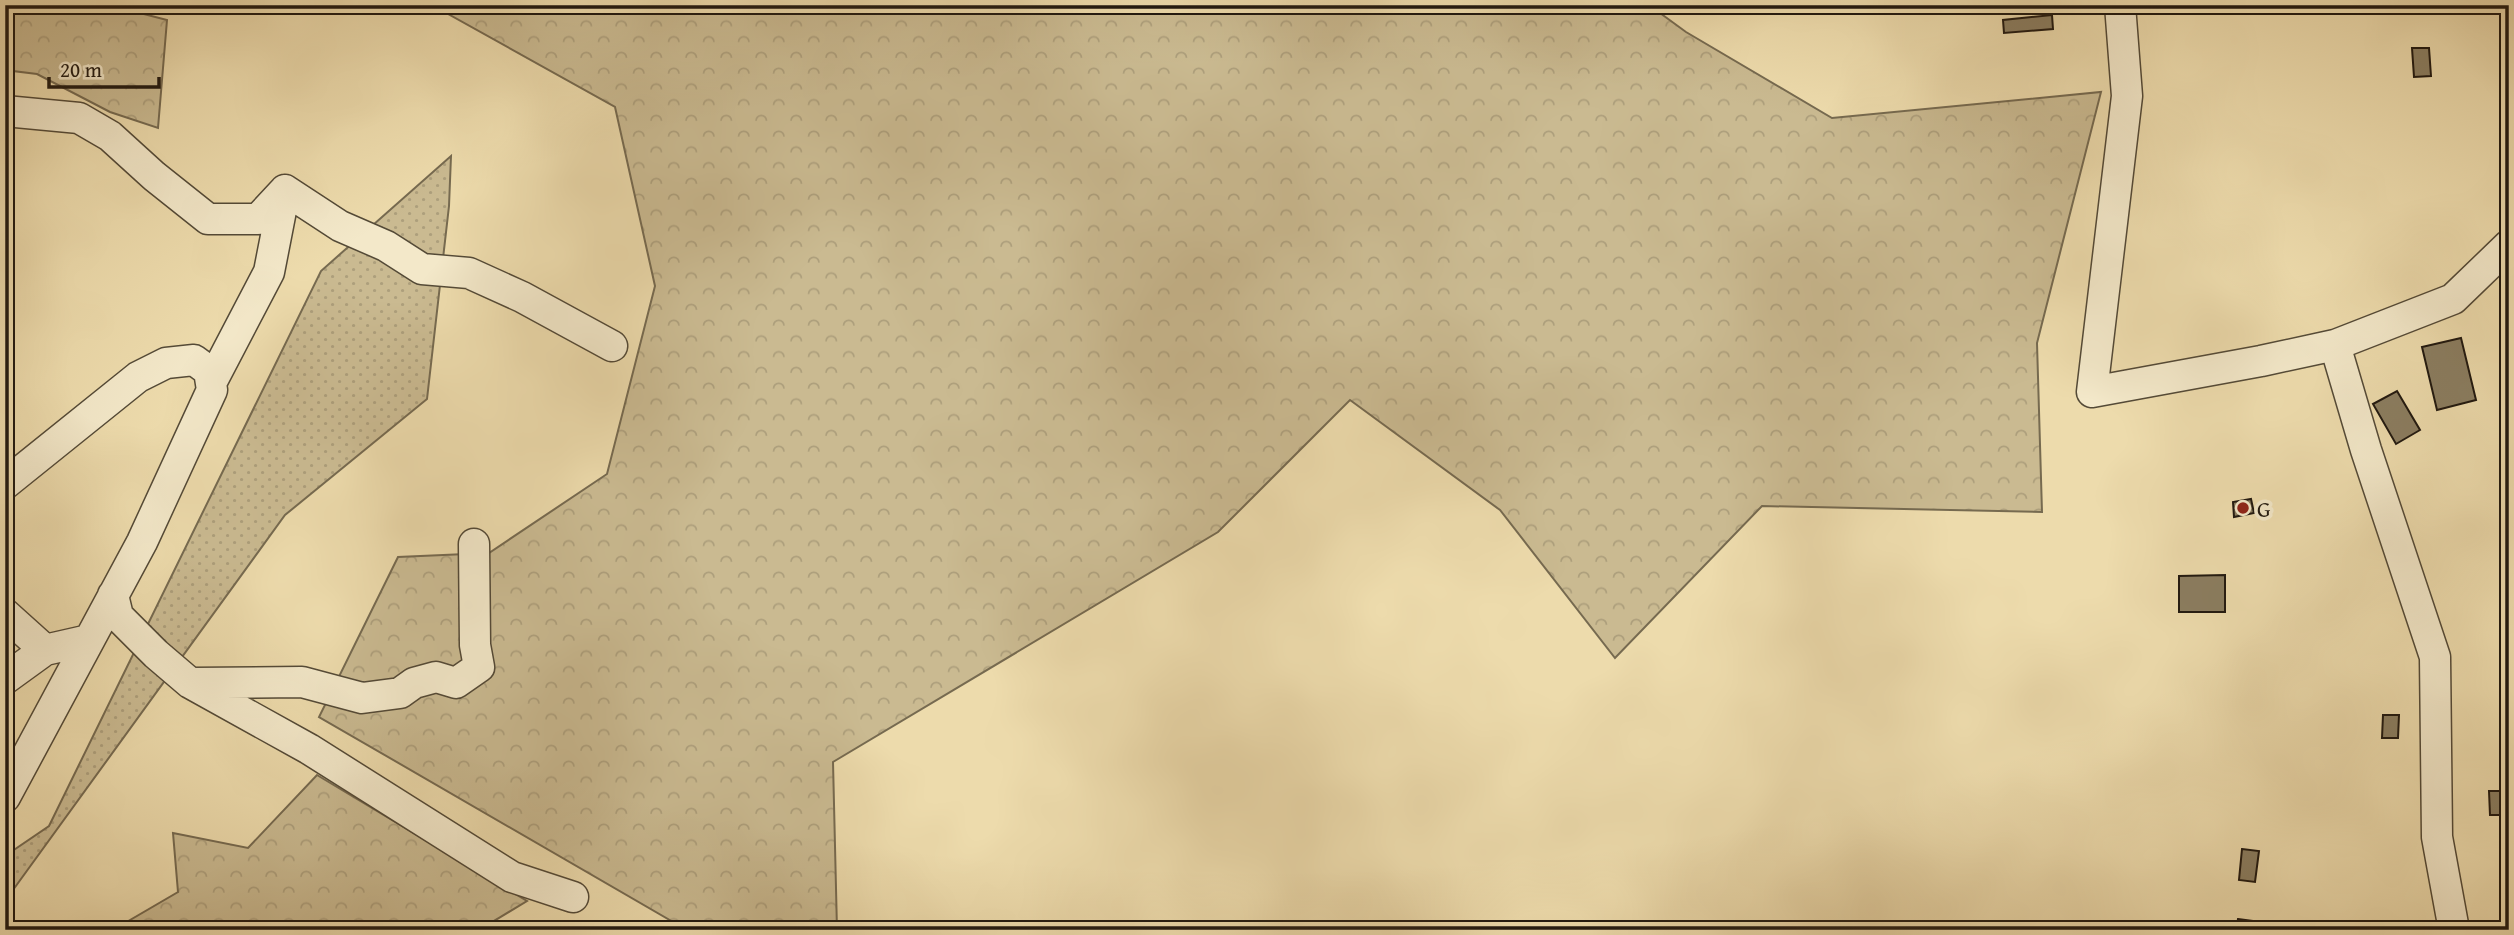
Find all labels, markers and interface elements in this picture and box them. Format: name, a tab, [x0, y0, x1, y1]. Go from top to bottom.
scale bar	[49, 46, 159, 90]
text: 20 m	[60, 54, 102, 85]
place label: G	[2257, 492, 2271, 525]
marker: G	[2235, 500, 2251, 516]

